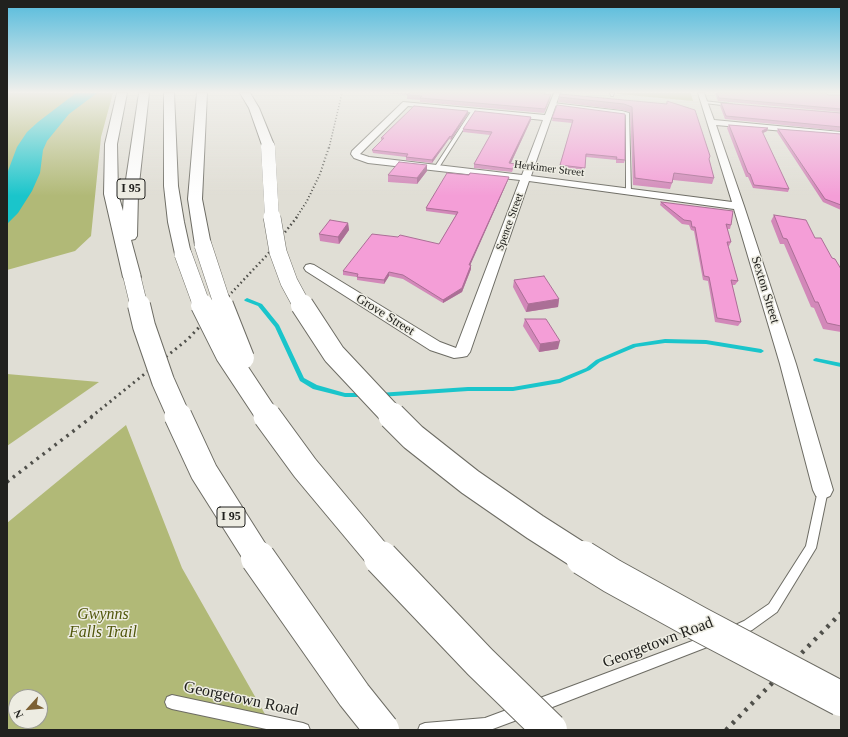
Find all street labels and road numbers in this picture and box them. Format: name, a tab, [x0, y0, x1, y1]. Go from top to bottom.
street label: Herkimer Street	[513, 158, 585, 180]
road number: I 95	[117, 179, 145, 199]
street label: Spence Street	[494, 191, 526, 253]
street label: Sexton Street	[747, 254, 783, 326]
street label: Grove Street	[353, 291, 417, 339]
road number: I 95	[217, 507, 245, 527]
street label: Georgetown Road	[600, 613, 716, 673]
street label: Georgetown Road	[182, 677, 300, 721]

